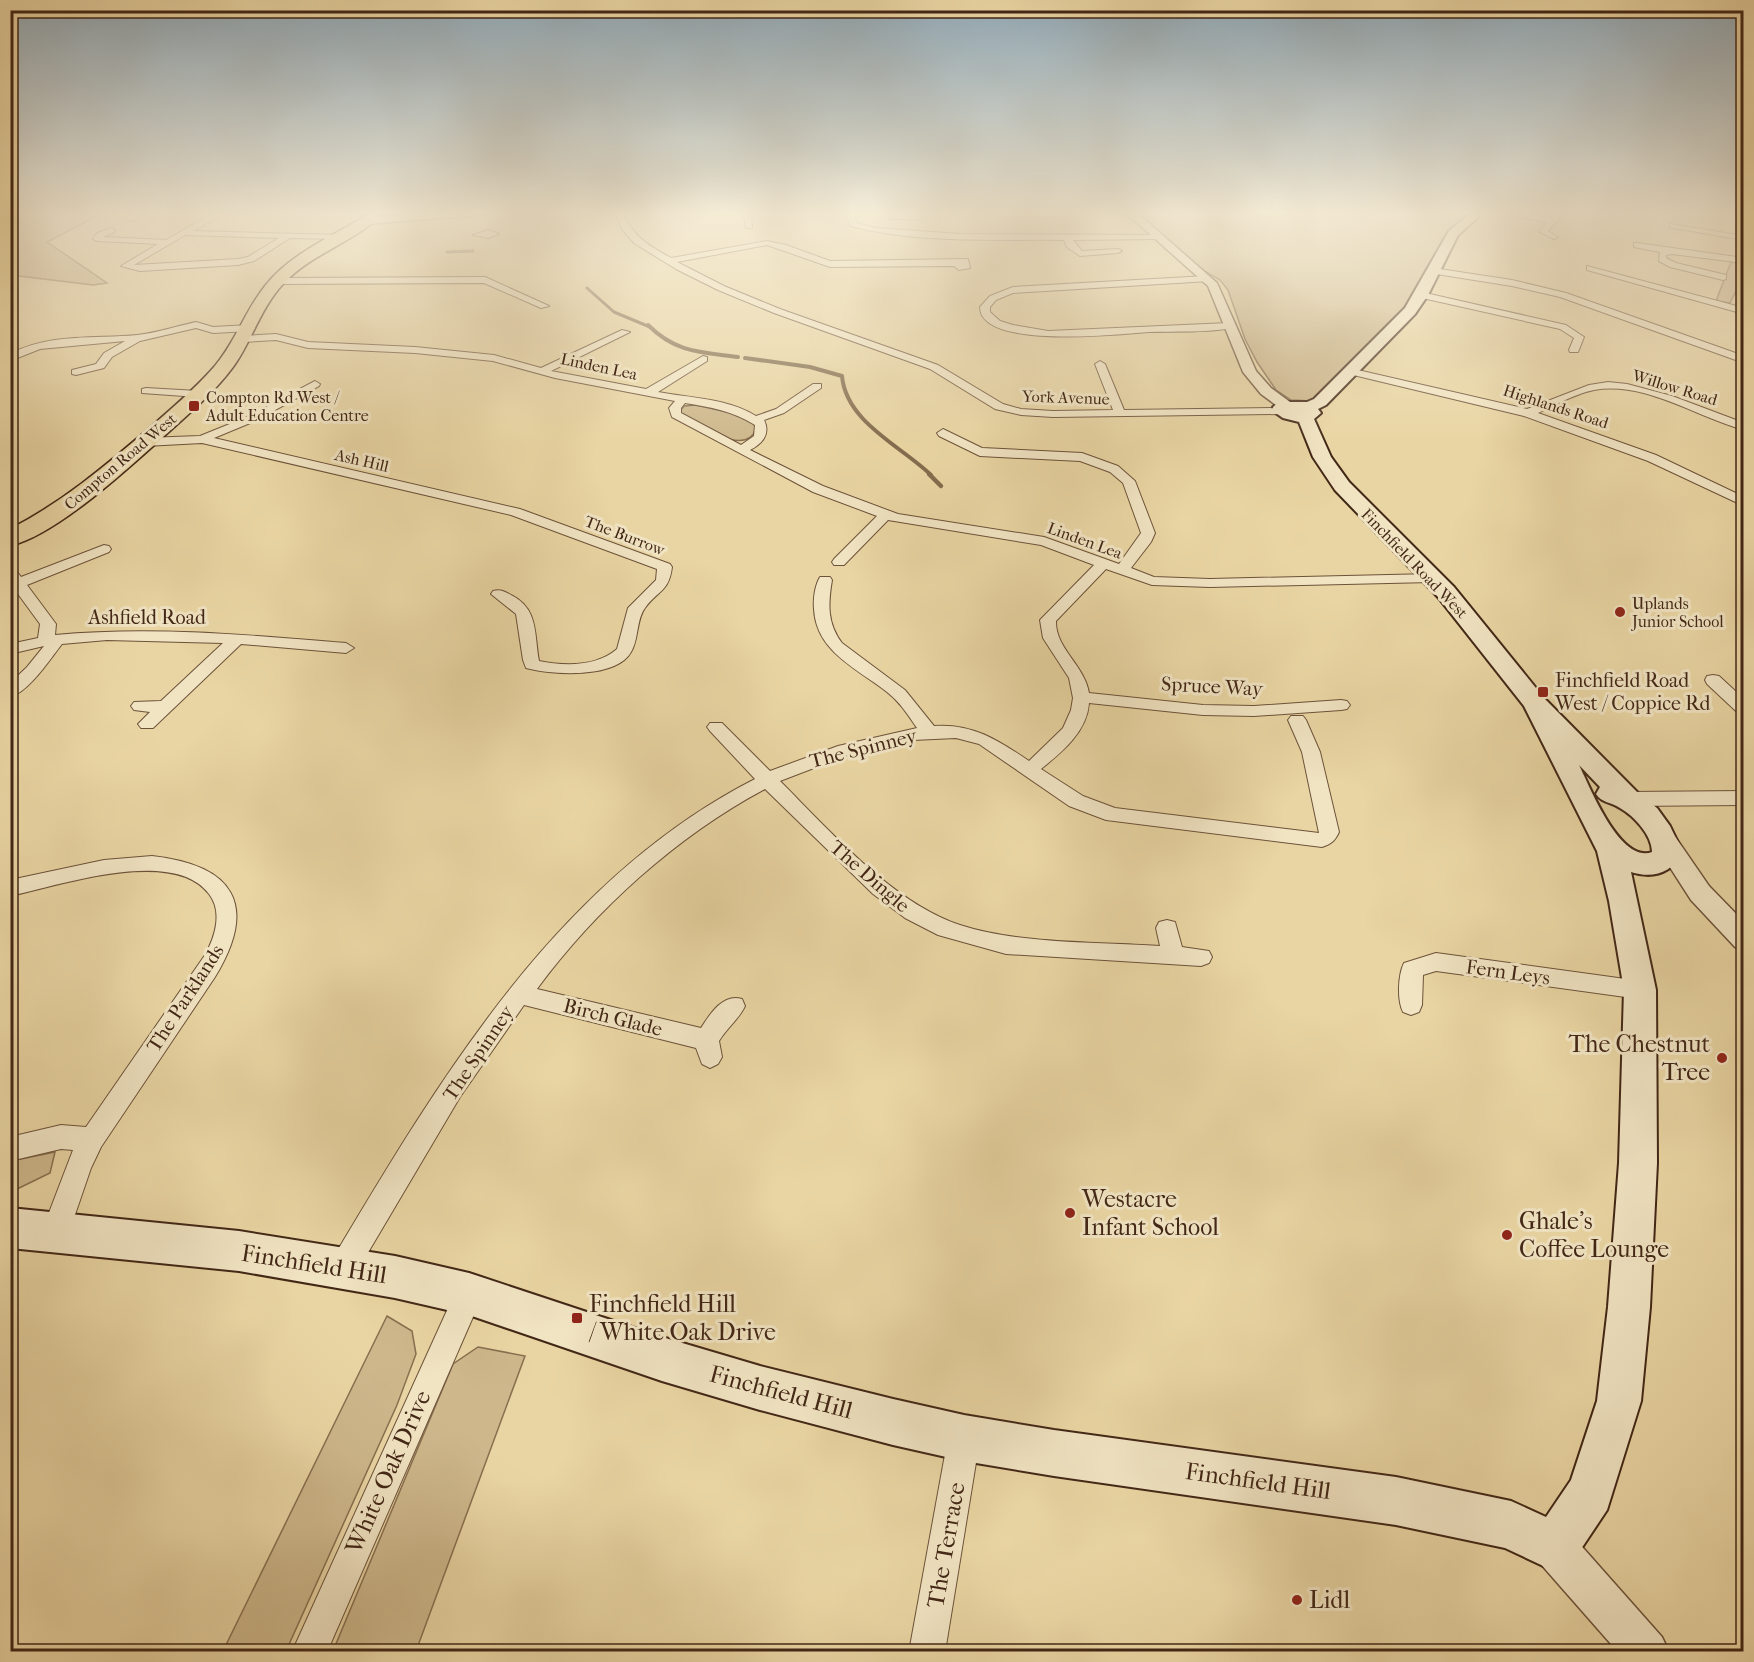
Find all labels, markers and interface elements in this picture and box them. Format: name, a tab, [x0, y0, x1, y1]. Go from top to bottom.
street label: Linden Lea	[559, 349, 640, 384]
street label: Willow Road	[1629, 365, 1720, 409]
street label: Highlands Road	[1501, 381, 1611, 433]
street label: York Avenue	[1021, 386, 1110, 409]
place label: Compton Rd West / Adult Education Centre	[205, 388, 369, 425]
marker: Compton Rd West / Adult Education Centre	[187, 399, 201, 413]
street label: Compton Road West	[60, 409, 180, 514]
street label: Ash Hill	[332, 445, 391, 476]
street label: Finchfield Road West	[1357, 505, 1472, 622]
street label: The Burrow	[582, 512, 668, 560]
street label: Linden Lea	[1045, 518, 1125, 563]
place label: Uplands Junior School	[1630, 594, 1724, 631]
marker: Uplands Junior School	[1613, 605, 1627, 619]
street label: Ashfield Road	[87, 606, 207, 629]
place label: Finchfield Road West / Coppice Rd	[1554, 669, 1712, 715]
street label: Spruce Way	[1161, 672, 1265, 701]
marker: Finchfield Road West / Coppice Rd	[1536, 685, 1550, 699]
street label: The Spinney	[807, 724, 920, 773]
street label: The Dingle	[825, 836, 914, 917]
street label: The Parklands	[142, 940, 229, 1056]
street label: Fern Leys	[1464, 955, 1551, 990]
street label: Birch Glade	[561, 994, 665, 1041]
street label: The Spinney	[438, 1000, 519, 1105]
place label: The Chestnut Tree	[1568, 1030, 1710, 1086]
marker: The Chestnut Tree	[1715, 1051, 1729, 1065]
place label: Westacre Infant School	[1081, 1185, 1219, 1241]
marker: Westacre Infant School	[1063, 1206, 1077, 1220]
place label: Ghale's Coffee Lounge	[1519, 1207, 1669, 1263]
marker: Ghale's Coffee Lounge	[1500, 1228, 1514, 1242]
street label: Finchfield Hill	[239, 1239, 389, 1289]
place label: Finchfield Hill / White Oak Drive	[588, 1290, 776, 1346]
marker: Finchfield Hill / White Oak Drive	[570, 1311, 584, 1325]
street label: Finchfield Hill	[706, 1359, 856, 1425]
street label: White Oak Drive	[339, 1386, 437, 1559]
street label: Finchfield Hill	[1183, 1457, 1333, 1505]
street label: The Terrace	[921, 1480, 971, 1610]
place label: Lidl	[1309, 1586, 1350, 1614]
marker: Lidl	[1290, 1593, 1304, 1607]

